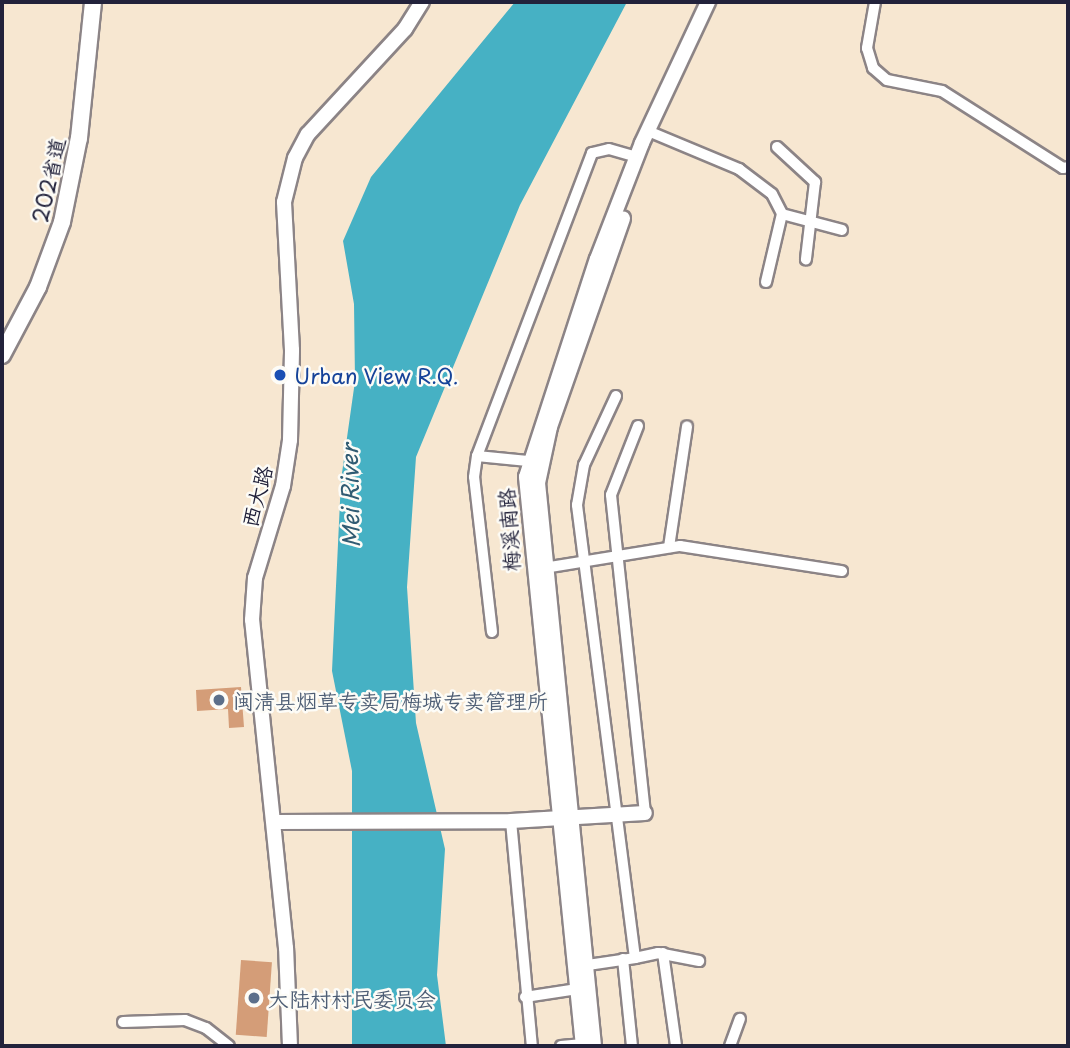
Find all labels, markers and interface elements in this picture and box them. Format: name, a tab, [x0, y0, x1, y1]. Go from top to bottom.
street label: 202省道	[27, 135, 69, 225]
place label: Urban View R.Q.	[294, 362, 460, 388]
marker: Urban View R.Q.	[272, 367, 288, 383]
water label: Mei River	[335, 444, 365, 548]
street label: 西大路	[236, 462, 276, 530]
street label: 梅溪南路	[493, 487, 523, 573]
place label: 闽清县烟草专卖局梅城专卖管理所	[233, 687, 548, 713]
marker: 闽清县烟草专卖局梅城专卖管理所	[211, 692, 227, 708]
place label: 大陆村村民委员会	[268, 985, 436, 1011]
marker: 大陆村村民委员会	[246, 990, 262, 1006]

